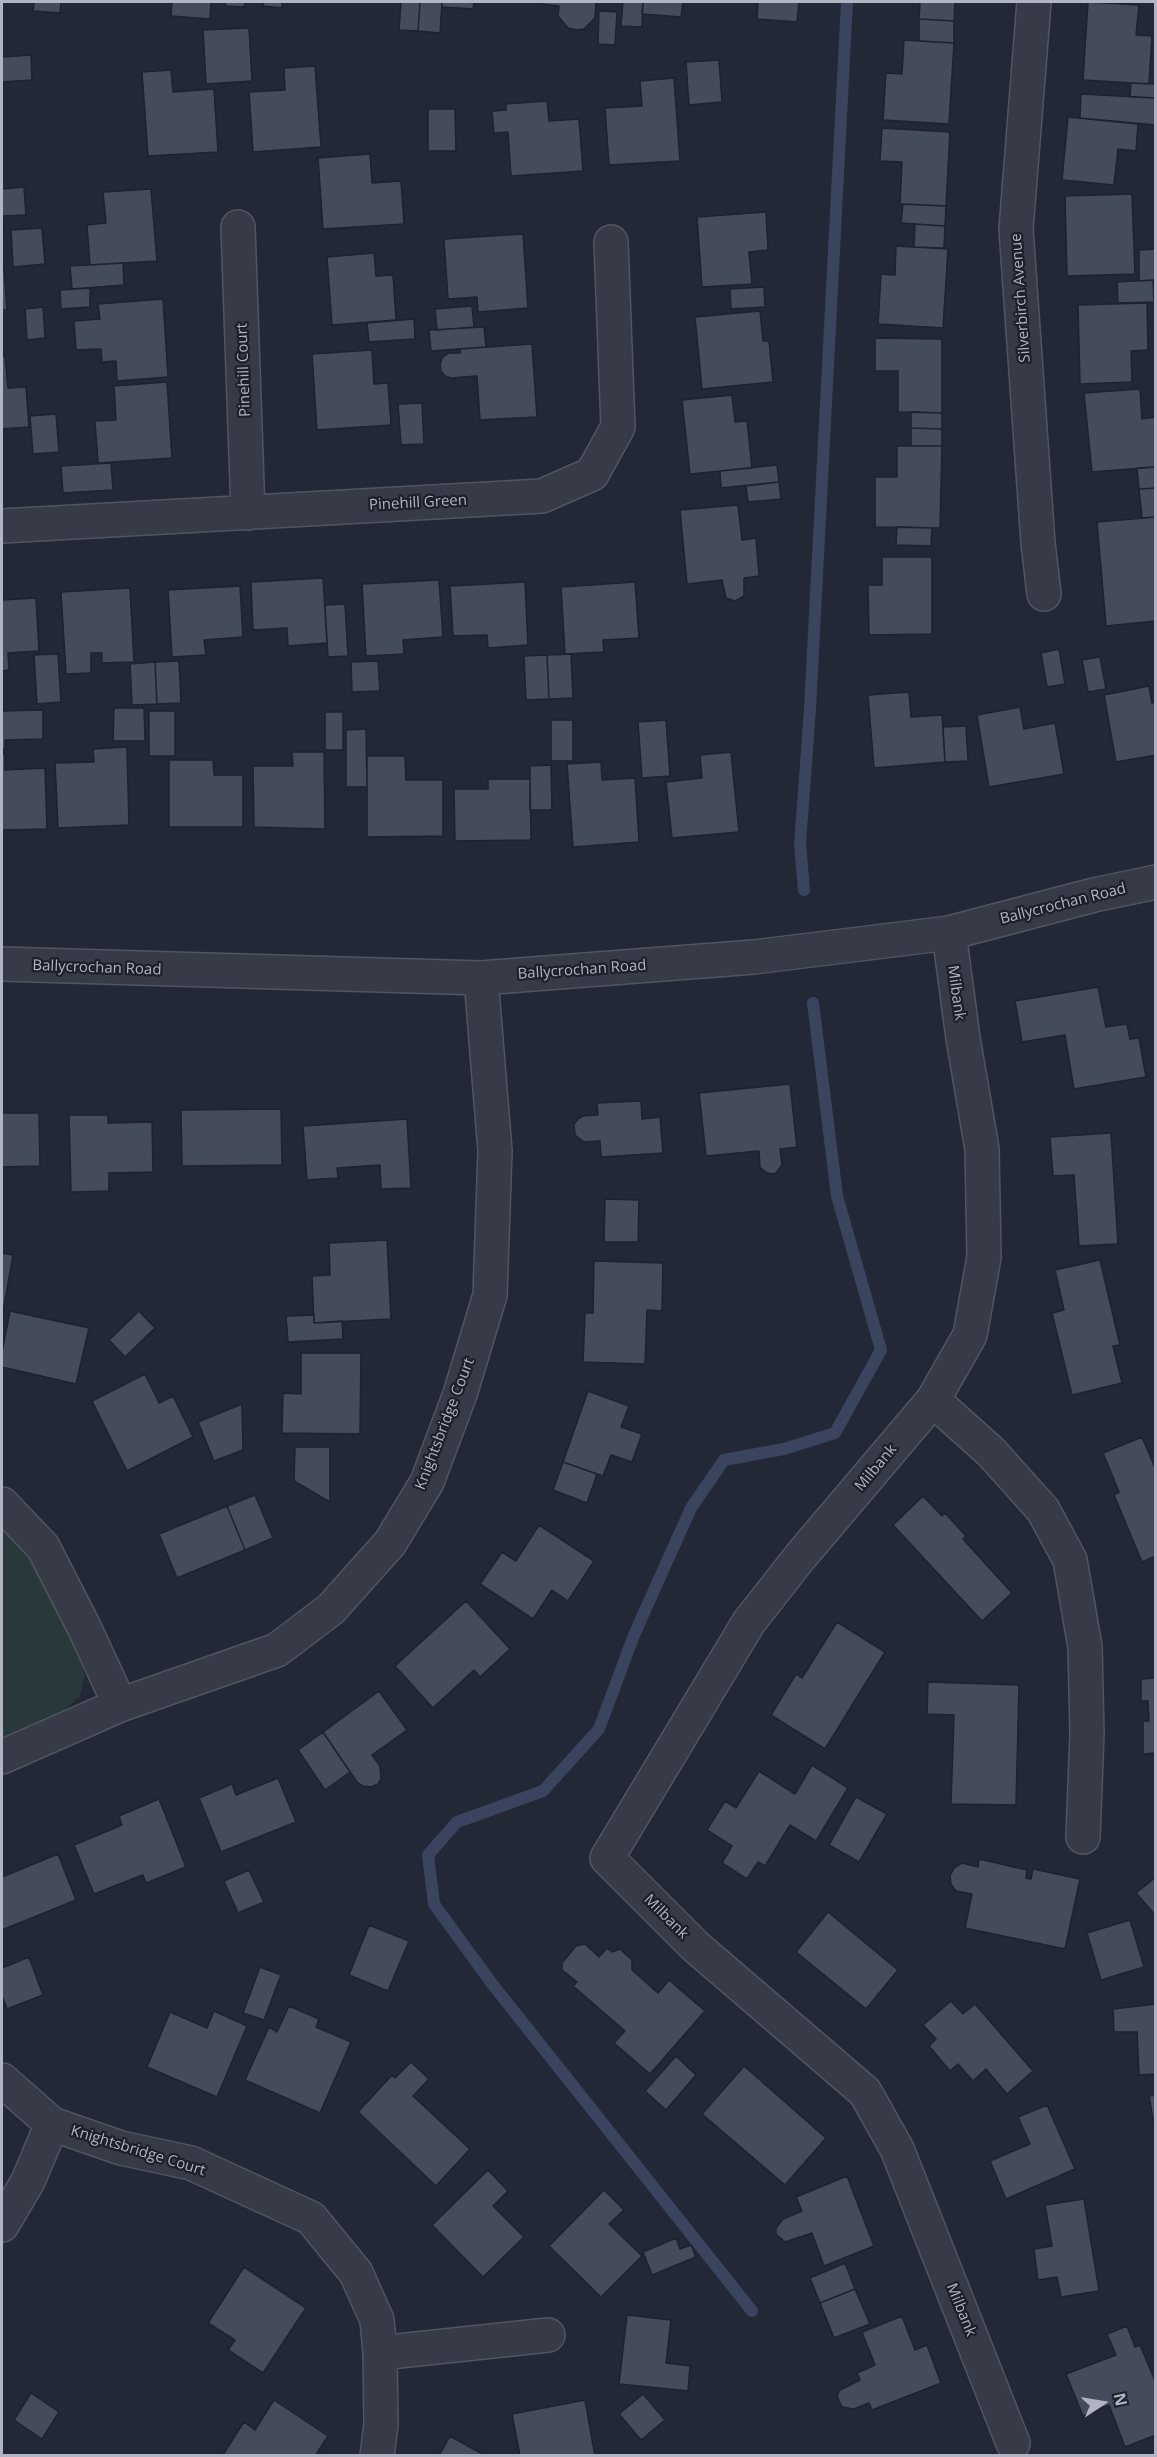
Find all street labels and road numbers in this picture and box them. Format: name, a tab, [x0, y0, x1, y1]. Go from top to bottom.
street label: Silverbirch Avenue	[1008, 233, 1034, 363]
street label: Pinehill Court	[233, 323, 255, 417]
street label: Pinehill Green	[369, 491, 467, 515]
street label: Ballycrochan Road	[998, 880, 1128, 928]
street label: Ballycrochan Road	[32, 957, 162, 979]
street label: Ballycrochan Road	[517, 957, 647, 983]
street label: Milbank	[943, 964, 969, 1022]
street label: Knightsbridge Court	[412, 1355, 478, 1493]
street label: Milbank	[851, 1441, 901, 1495]
street label: Milbank	[640, 1891, 692, 1943]
street label: Knightsbridge Court	[68, 2122, 208, 2180]
street label: Milbank	[942, 2281, 980, 2339]

